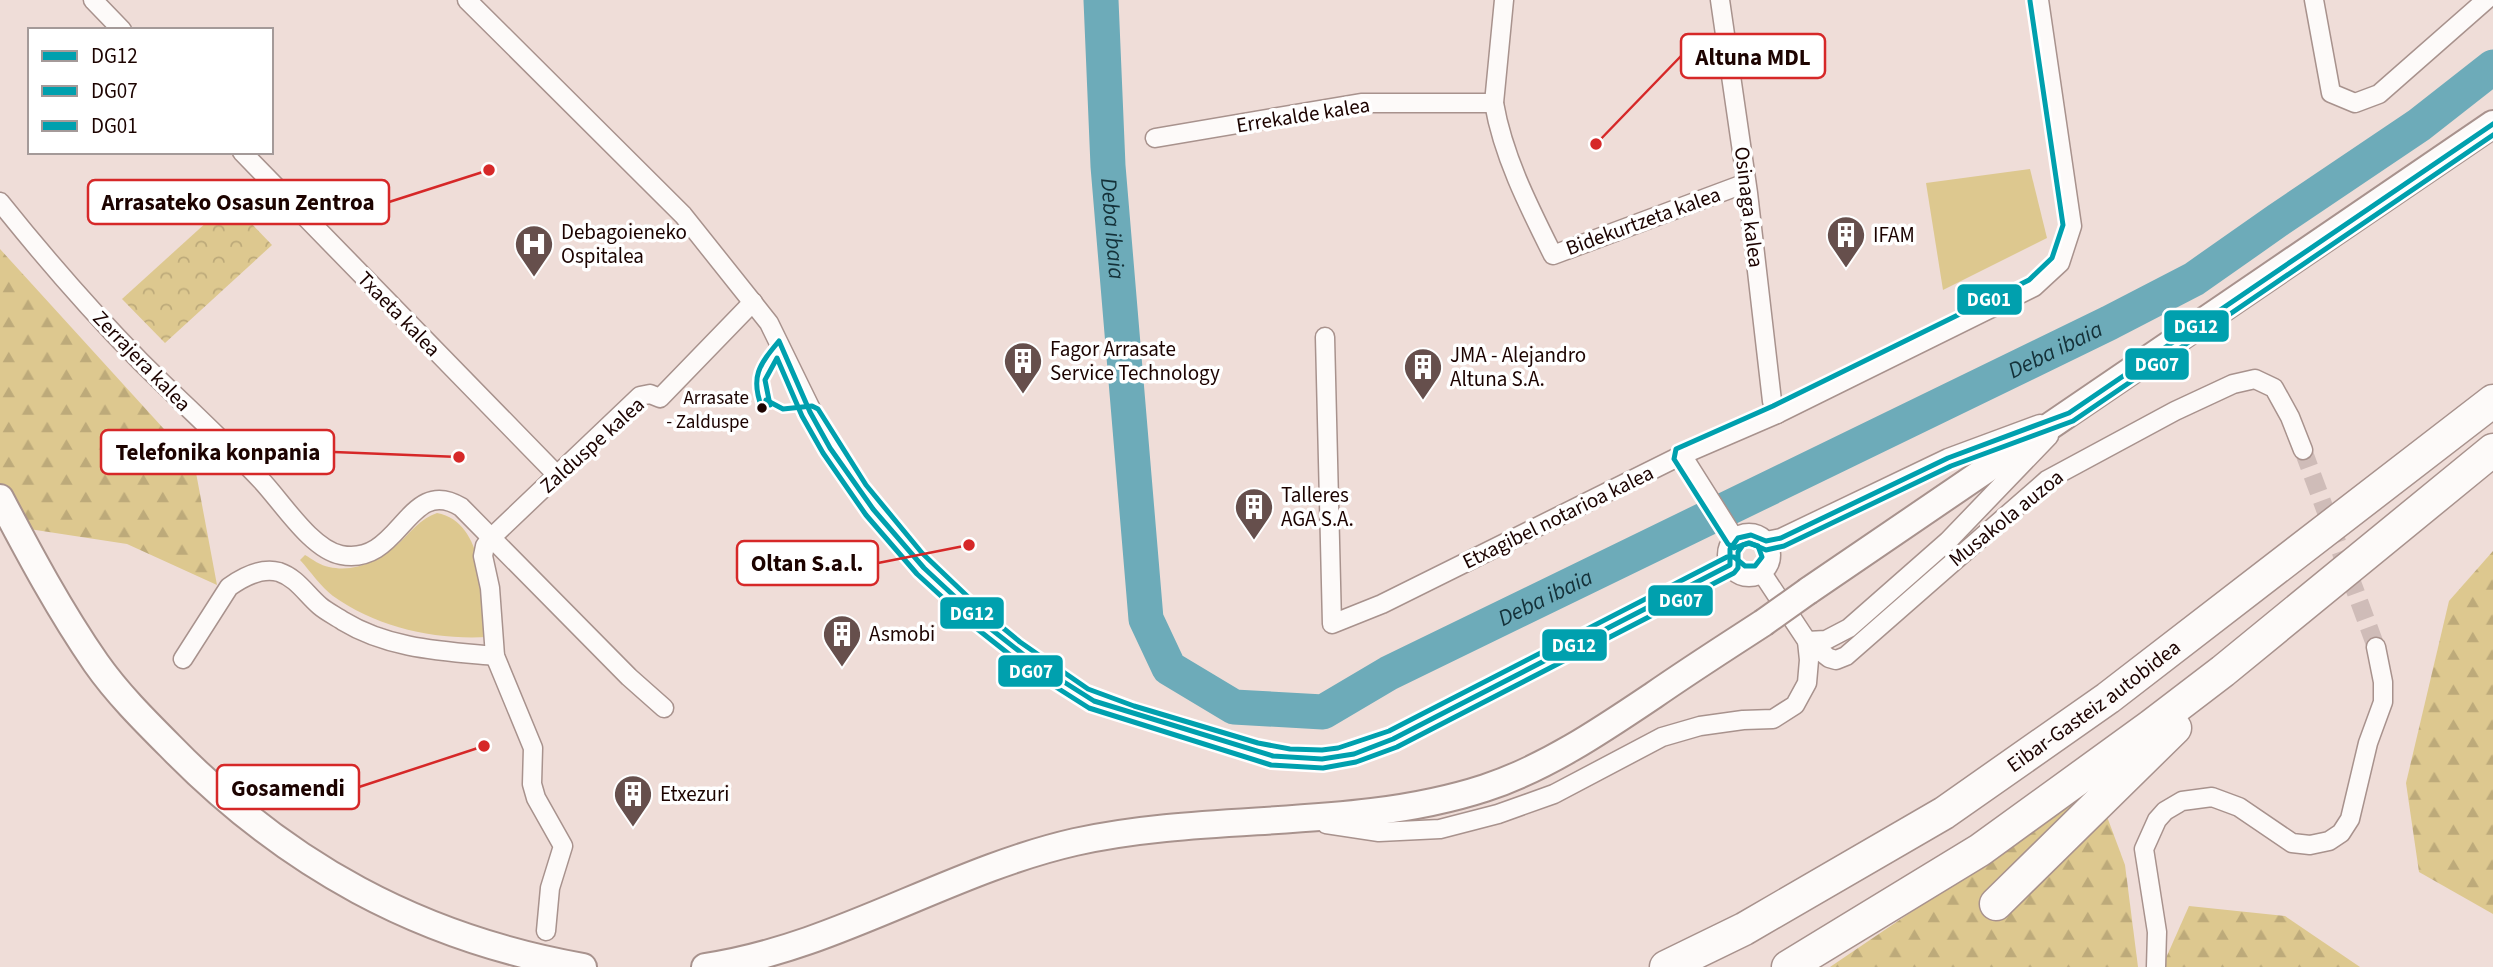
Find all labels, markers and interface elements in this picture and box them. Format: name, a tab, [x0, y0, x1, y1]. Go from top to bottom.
legend	[28, 28, 273, 154]
callout: Altuna MDL	[1681, 34, 1825, 78]
text: DG12	[91, 41, 138, 71]
text: Altuna MDL	[1694, 41, 1811, 74]
text: DG07	[91, 76, 138, 106]
street label: Errekalde kalea	[1234, 90, 1372, 140]
text: DG01	[91, 111, 138, 141]
street label: Osinaga kalea	[1727, 145, 1771, 269]
water label: Deba ibaia	[1092, 177, 1133, 281]
street label: Bidekurtzeta kalea	[1561, 179, 1725, 263]
callout: Arrasateko Osasun Zentroa	[88, 180, 389, 224]
text: Arrasateko Osasun Zentroa	[100, 186, 375, 219]
building icon: IFAM	[1825, 214, 1867, 269]
place label: Debagoieneko Ospitalea	[561, 217, 687, 271]
place label: IFAM	[1873, 220, 1915, 250]
hospital icon: Debagoieneko Ospitalea	[513, 223, 555, 278]
street label: Txaeta kalea	[350, 264, 448, 364]
line badge: DG01	[1956, 283, 2023, 316]
text: DG01	[1967, 287, 2011, 314]
street label: Zerrajera kalea	[86, 304, 198, 418]
line badge: DG12	[2163, 309, 2230, 343]
water label: Deba ibaia	[2002, 313, 2108, 387]
text: DG12	[2174, 314, 2218, 341]
place label: Fagor Arrasate Service Technology	[1050, 334, 1220, 388]
building icon: Fagor Arrasate Service Technology	[1002, 340, 1044, 395]
place label: JMA - Alejandro Altuna S.A.	[1450, 340, 1586, 394]
building icon: JMA - Alejandro Altuna S.A.	[1402, 346, 1444, 401]
line badge: DG07	[2124, 347, 2190, 381]
text: DG07	[2135, 352, 2179, 379]
place label: Arrasate - Zalduspe	[666, 385, 749, 436]
street label: Zalduspe kalea	[533, 390, 651, 500]
marker: Arrasate - Zalduspe	[755, 401, 769, 415]
callout: Telefonika konpania	[101, 430, 334, 474]
text: Telefonika konpania	[116, 436, 320, 469]
street label: Etxagibel notarioa kalea	[1457, 458, 1659, 576]
street label: Musakola auzoa	[1942, 462, 2070, 574]
place label: Talleres AGA S.A.	[1281, 480, 1354, 534]
building icon: Talleres AGA S.A.	[1233, 486, 1275, 541]
callout: Oltan S.a.l.	[737, 541, 878, 585]
text: Oltan S.a.l.	[751, 547, 863, 580]
water label: Deba ibaia	[1492, 560, 1598, 635]
line badge: DG07	[1647, 584, 1714, 617]
text: DG07	[1659, 588, 1703, 615]
line badge: DG12	[939, 596, 1005, 630]
text: DG12	[950, 601, 994, 628]
building icon: Asmobi	[821, 613, 863, 668]
place label: Asmobi	[869, 619, 935, 649]
line badge: DG12	[1541, 628, 1608, 662]
street label: Eibar-Gasteiz autobidea	[2001, 632, 2187, 779]
text: DG12	[1552, 633, 1596, 660]
line badge: DG07	[997, 654, 1064, 688]
text: DG07	[1009, 659, 1053, 686]
callout: Gosamendi	[217, 765, 359, 809]
text: Gosamendi	[231, 772, 345, 805]
building icon: Etxezuri	[612, 773, 654, 828]
place label: Etxezuri	[660, 779, 729, 809]

